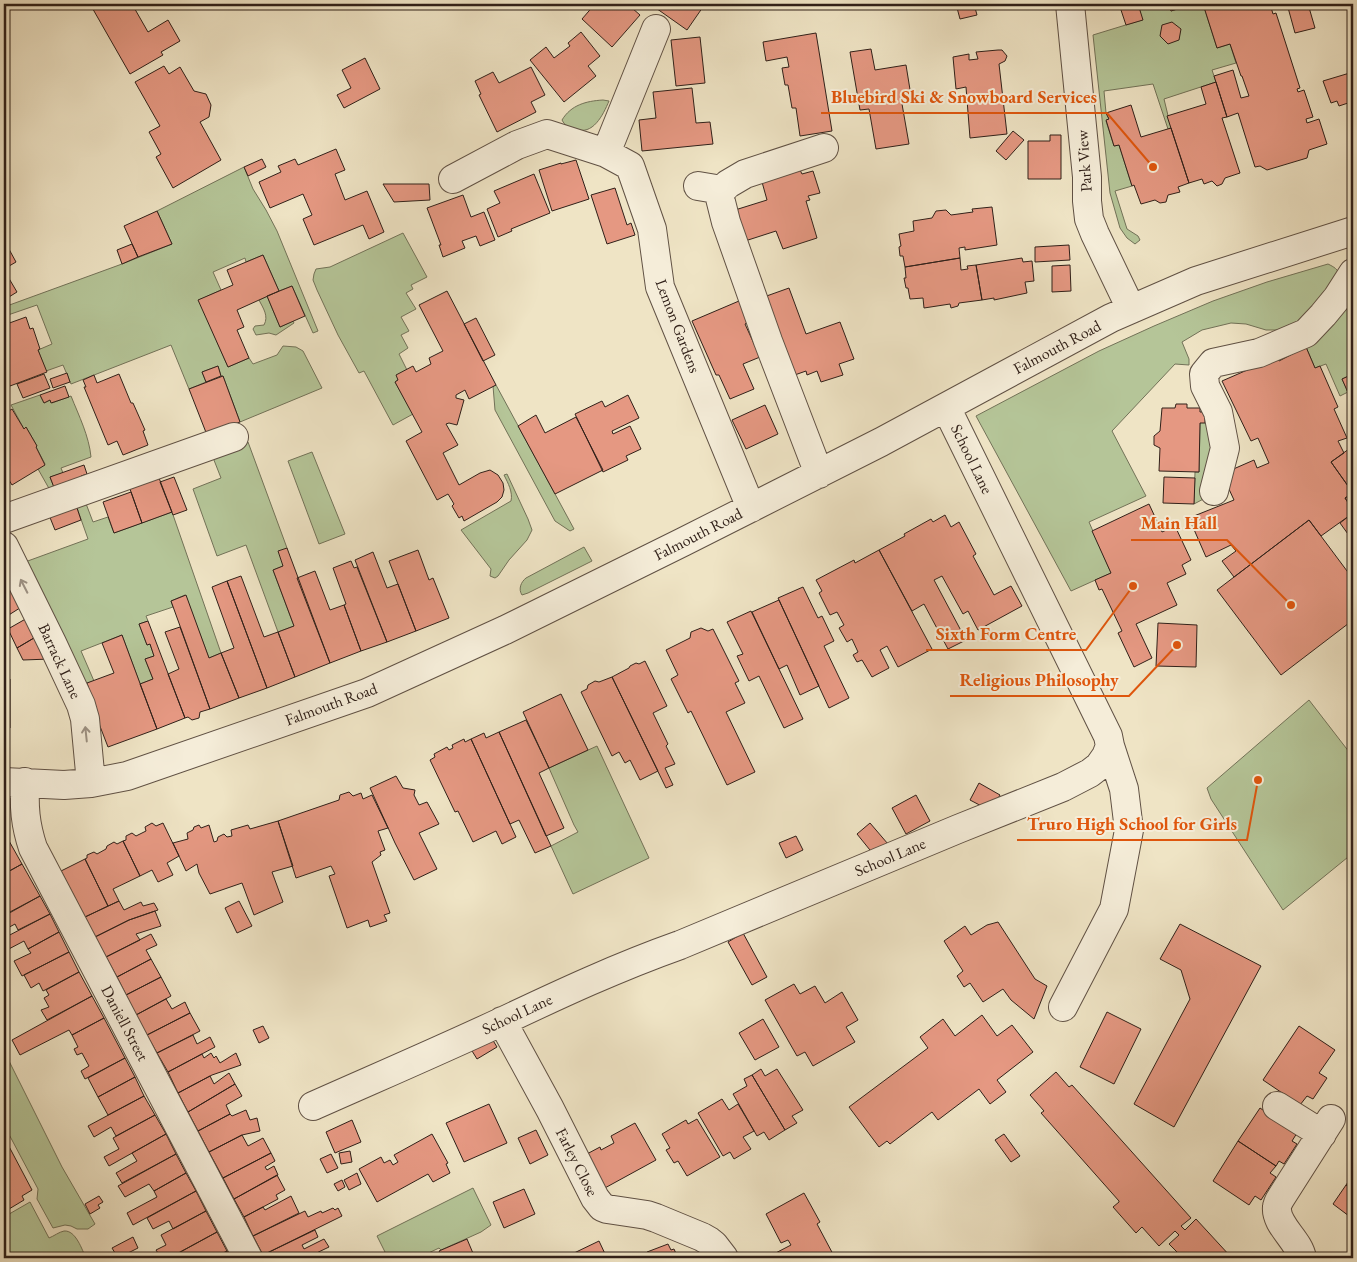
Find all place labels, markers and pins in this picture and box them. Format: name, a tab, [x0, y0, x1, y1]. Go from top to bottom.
callout: Bluebird Ski & Snowboard Services	[821, 80, 1107, 113]
callout: Main Hall	[1131, 507, 1227, 540]
callout: Sixth Form Centre	[926, 617, 1086, 650]
callout: Religious Philosophy	[950, 663, 1129, 696]
callout: Truro High School for Girls	[1017, 807, 1247, 840]

